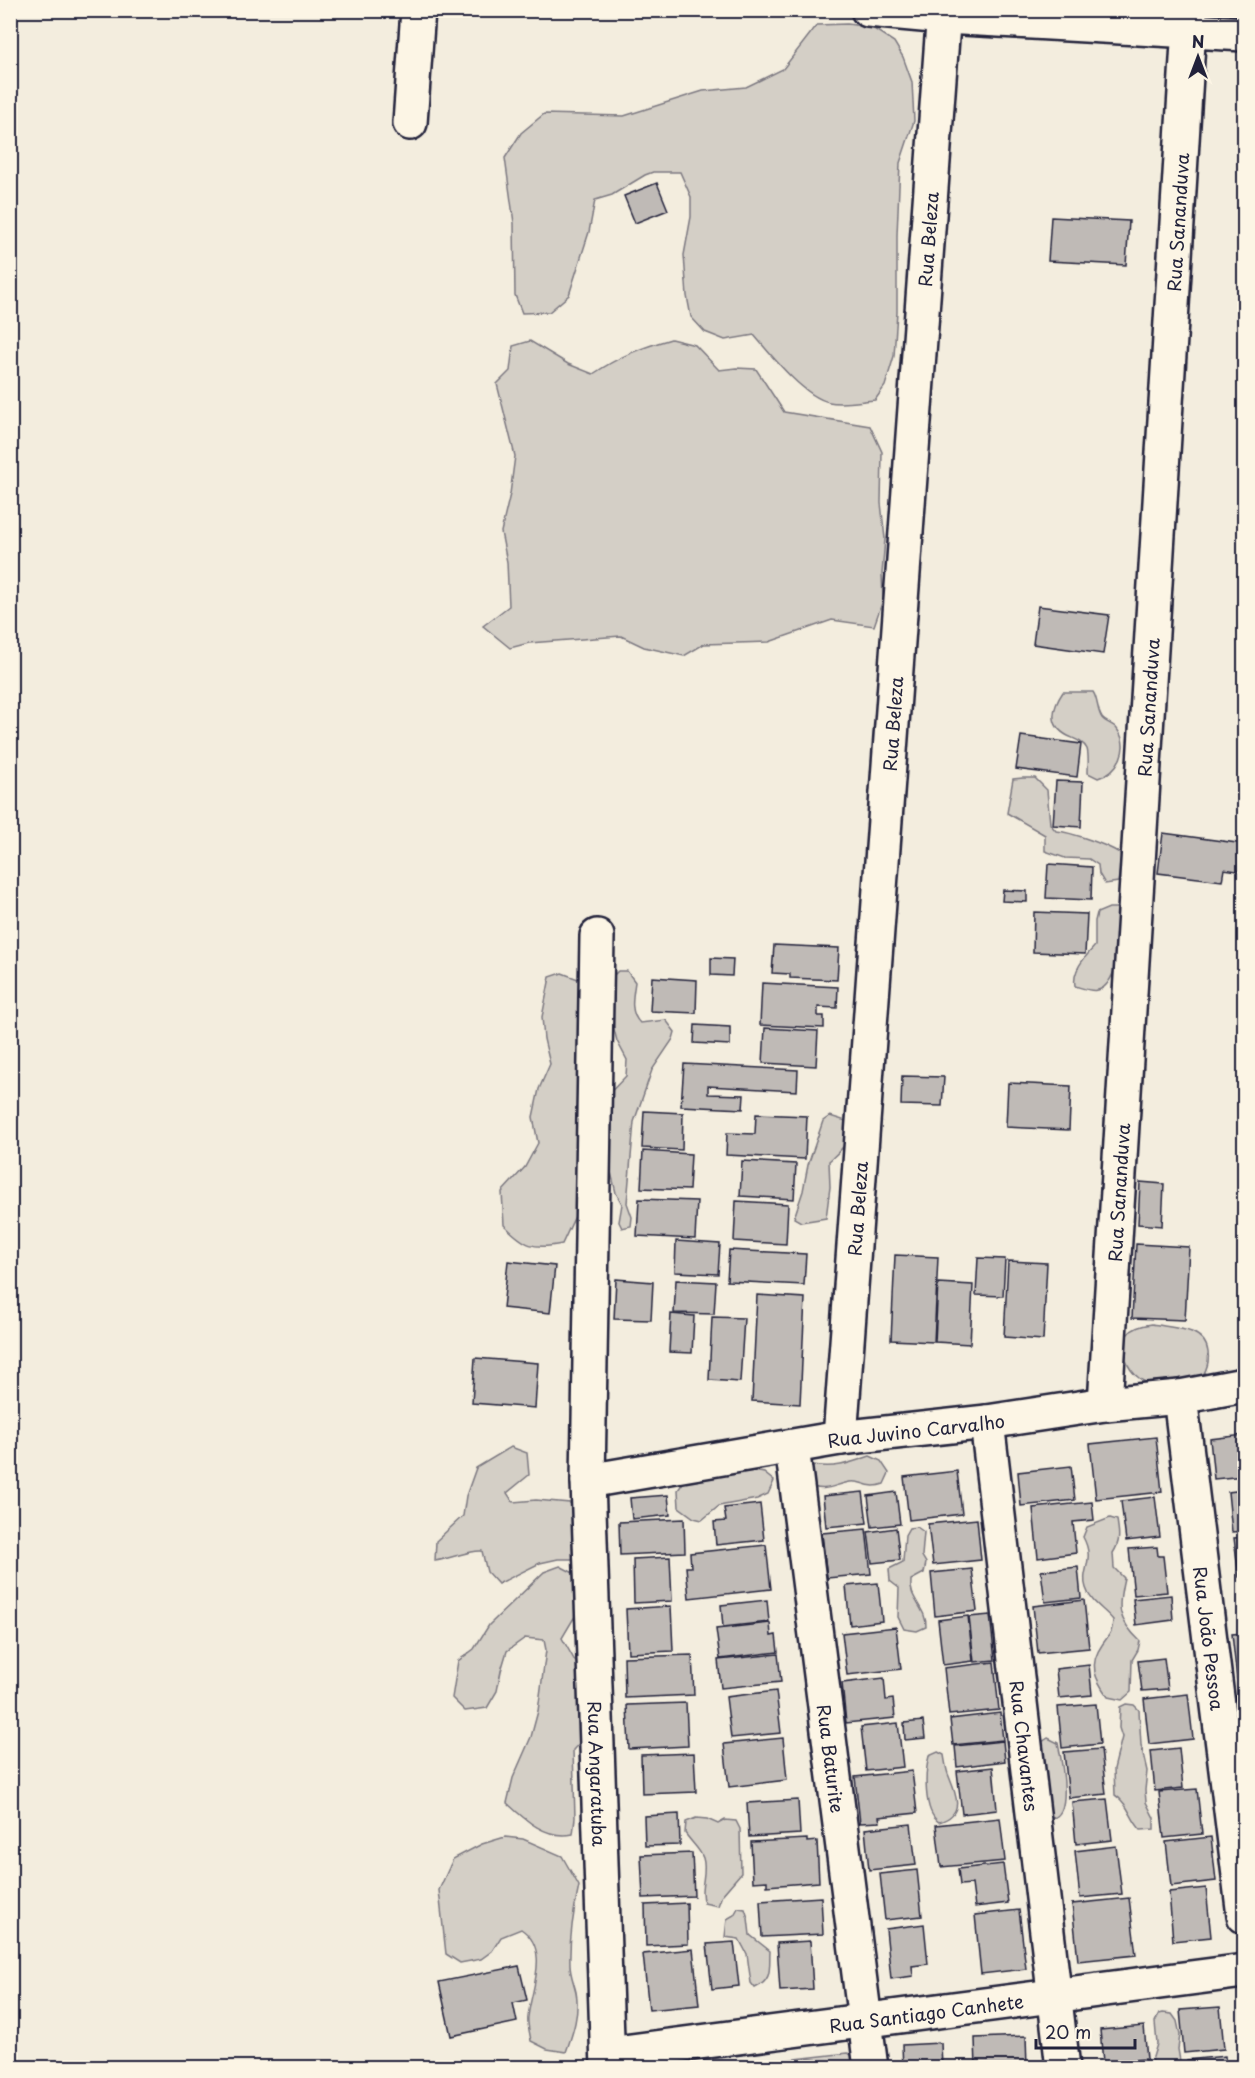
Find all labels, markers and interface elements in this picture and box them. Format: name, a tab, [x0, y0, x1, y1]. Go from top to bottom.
north arrow	[1168, 27, 1228, 87]
text: N	[1192, 29, 1204, 53]
street label: Rua Sananduva	[1159, 152, 1195, 292]
street label: Rua Beleza	[910, 190, 944, 288]
street label: Rua Sananduva	[1130, 637, 1165, 777]
street label: Rua Beleza	[875, 675, 909, 772]
street label: Rua Sananduva	[1100, 1122, 1136, 1263]
street label: Rua Beleza	[840, 1159, 874, 1257]
street label: Rua Juvino Carvalho	[825, 1406, 1006, 1453]
street label: Rua João Pessoa	[1187, 1565, 1232, 1713]
street label: Rua Chavantes	[1004, 1679, 1046, 1813]
street label: Rua Angaratuba	[582, 1701, 614, 1848]
street label: Rua Baturite	[811, 1702, 852, 1815]
street label: Rua Santiago Canhete	[828, 1986, 1025, 2039]
scale bar	[1036, 2012, 1135, 2050]
text: 20 m	[1045, 2018, 1091, 2045]

